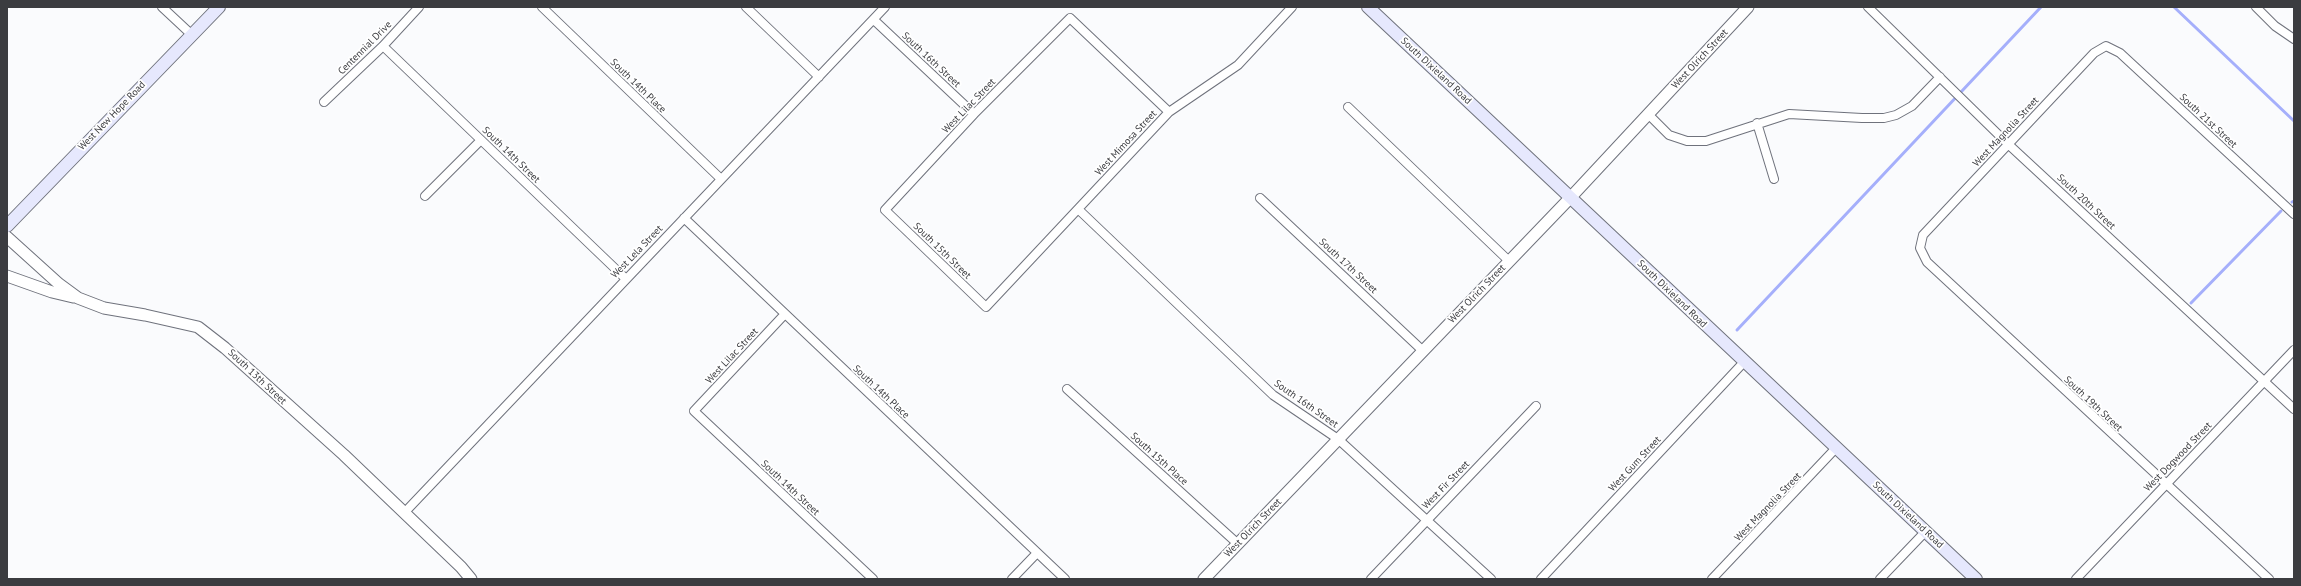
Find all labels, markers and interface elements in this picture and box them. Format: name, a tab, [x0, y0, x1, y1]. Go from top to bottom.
street label: Centennial Drive	[336, 19, 394, 77]
street label: West Olrich Street	[1669, 27, 1731, 91]
street label: South 16th Street	[899, 30, 963, 90]
street label: South Dixieland Road	[1398, 35, 1474, 107]
street label: South 14th Place	[608, 56, 668, 116]
street label: West Lilac Street	[940, 76, 998, 136]
street label: West New Hope Road	[76, 79, 148, 153]
street label: South 21st Street	[2177, 91, 2239, 151]
street label: West Magnolia Street	[1971, 95, 2041, 169]
street label: West Mimosa Street	[1093, 108, 1159, 178]
street label: South 14th Street	[480, 124, 542, 186]
street label: South 20th Street	[2054, 172, 2118, 232]
street label: South 15th Street	[911, 220, 973, 282]
street label: West Lela Street	[609, 223, 665, 281]
street label: South 17th Street	[1316, 236, 1380, 296]
street label: South Dixieland Road	[1635, 258, 1709, 330]
street label: West Olrich Street	[1446, 262, 1508, 326]
street label: West Lilac Street	[703, 326, 761, 386]
street label: South 13th Street	[225, 347, 289, 407]
street label: South 14th Place	[850, 363, 912, 421]
street label: South 19th Street	[2061, 374, 2125, 434]
street label: South 16th Street	[1272, 377, 1340, 431]
street label: West Dogwood Street	[2142, 420, 2214, 494]
street label: South 15th Place	[1128, 430, 1190, 488]
street label: West Gum Street	[1606, 434, 1664, 494]
street label: South 14th Street	[758, 458, 822, 518]
street label: West Fir Street	[1420, 458, 1472, 512]
street label: West Magnolia Street	[1732, 470, 1804, 544]
street label: South Dixieland Road	[1870, 479, 1946, 551]
street label: West Olrich Street	[1222, 496, 1284, 560]

